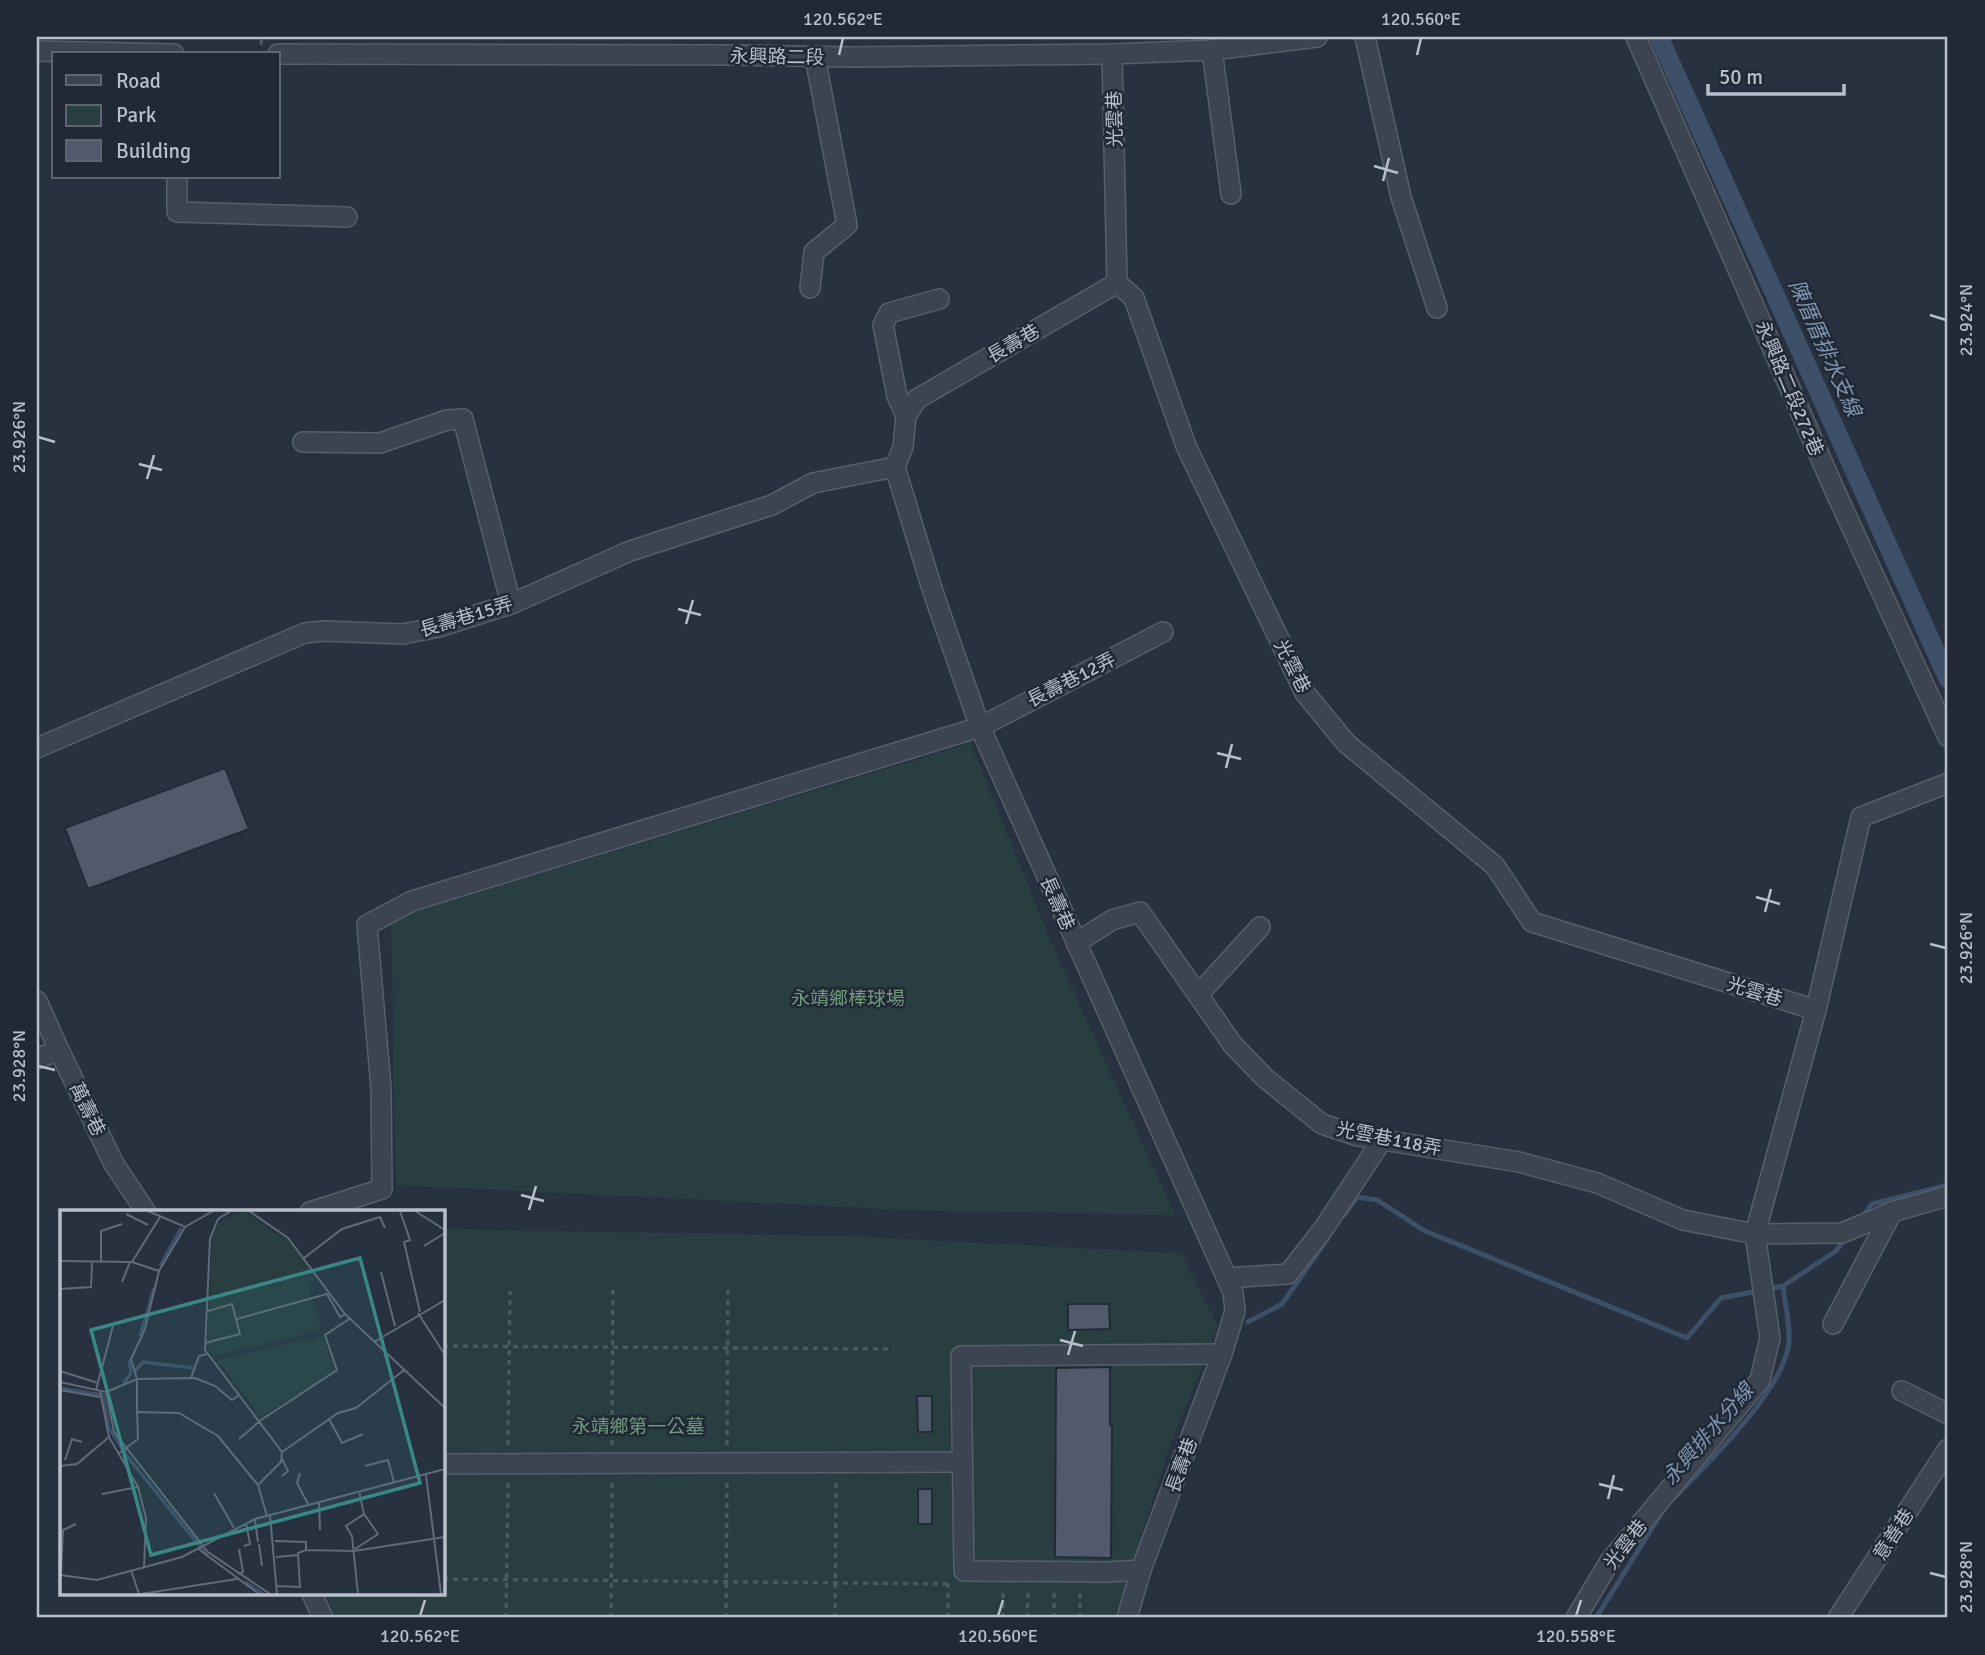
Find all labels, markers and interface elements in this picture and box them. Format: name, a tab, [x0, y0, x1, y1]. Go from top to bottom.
text: 120.562°E	[803, 8, 883, 30]
text: 120.560°E	[1381, 8, 1461, 30]
street label: 永興路二段	[729, 44, 825, 70]
legend	[52, 52, 280, 178]
scale bar	[1708, 52, 1845, 96]
text: 50 m	[1719, 64, 1763, 90]
text: Road	[116, 68, 161, 94]
street label: 光雲巷	[1103, 90, 1127, 148]
text: Park	[116, 102, 157, 128]
text: Building	[116, 138, 191, 164]
water label: 陳厝厝排水支線	[1783, 276, 1868, 422]
text: 23.924°N	[1955, 284, 1977, 356]
street label: 永興路二段272巷	[1750, 317, 1828, 460]
street label: 長壽巷	[983, 319, 1044, 369]
text: 23.926°N	[8, 401, 30, 473]
street label: 長壽巷15弄	[417, 591, 516, 643]
street label: 光雲巷	[1268, 636, 1316, 697]
street label: 長壽巷12弄	[1023, 647, 1120, 712]
street label: 長壽巷	[1035, 872, 1080, 934]
text: 23.926°N	[1955, 912, 1977, 984]
street label: 光雲巷	[1724, 972, 1785, 1012]
park label: 永靖鄉棒球場	[791, 987, 905, 1011]
text: 23.928°N	[8, 1030, 30, 1102]
street label: 萬壽巷	[64, 1079, 110, 1140]
street label: 光雲巷118弄	[1334, 1117, 1444, 1161]
inset map	[60, 1210, 444, 1596]
water label: 永興排水分線	[1657, 1376, 1760, 1490]
park label: 永靖鄉第一公墓	[571, 1415, 705, 1439]
street label: 長壽巷	[1161, 1434, 1203, 1496]
street label: 意善巷	[1868, 1504, 1919, 1565]
street label: 光雲巷	[1599, 1515, 1653, 1574]
text: 23.928°N	[1955, 1541, 1977, 1613]
text: 120.562°E	[380, 1625, 460, 1647]
text: 120.560°E	[958, 1625, 1038, 1647]
text: 120.558°E	[1536, 1625, 1616, 1647]

